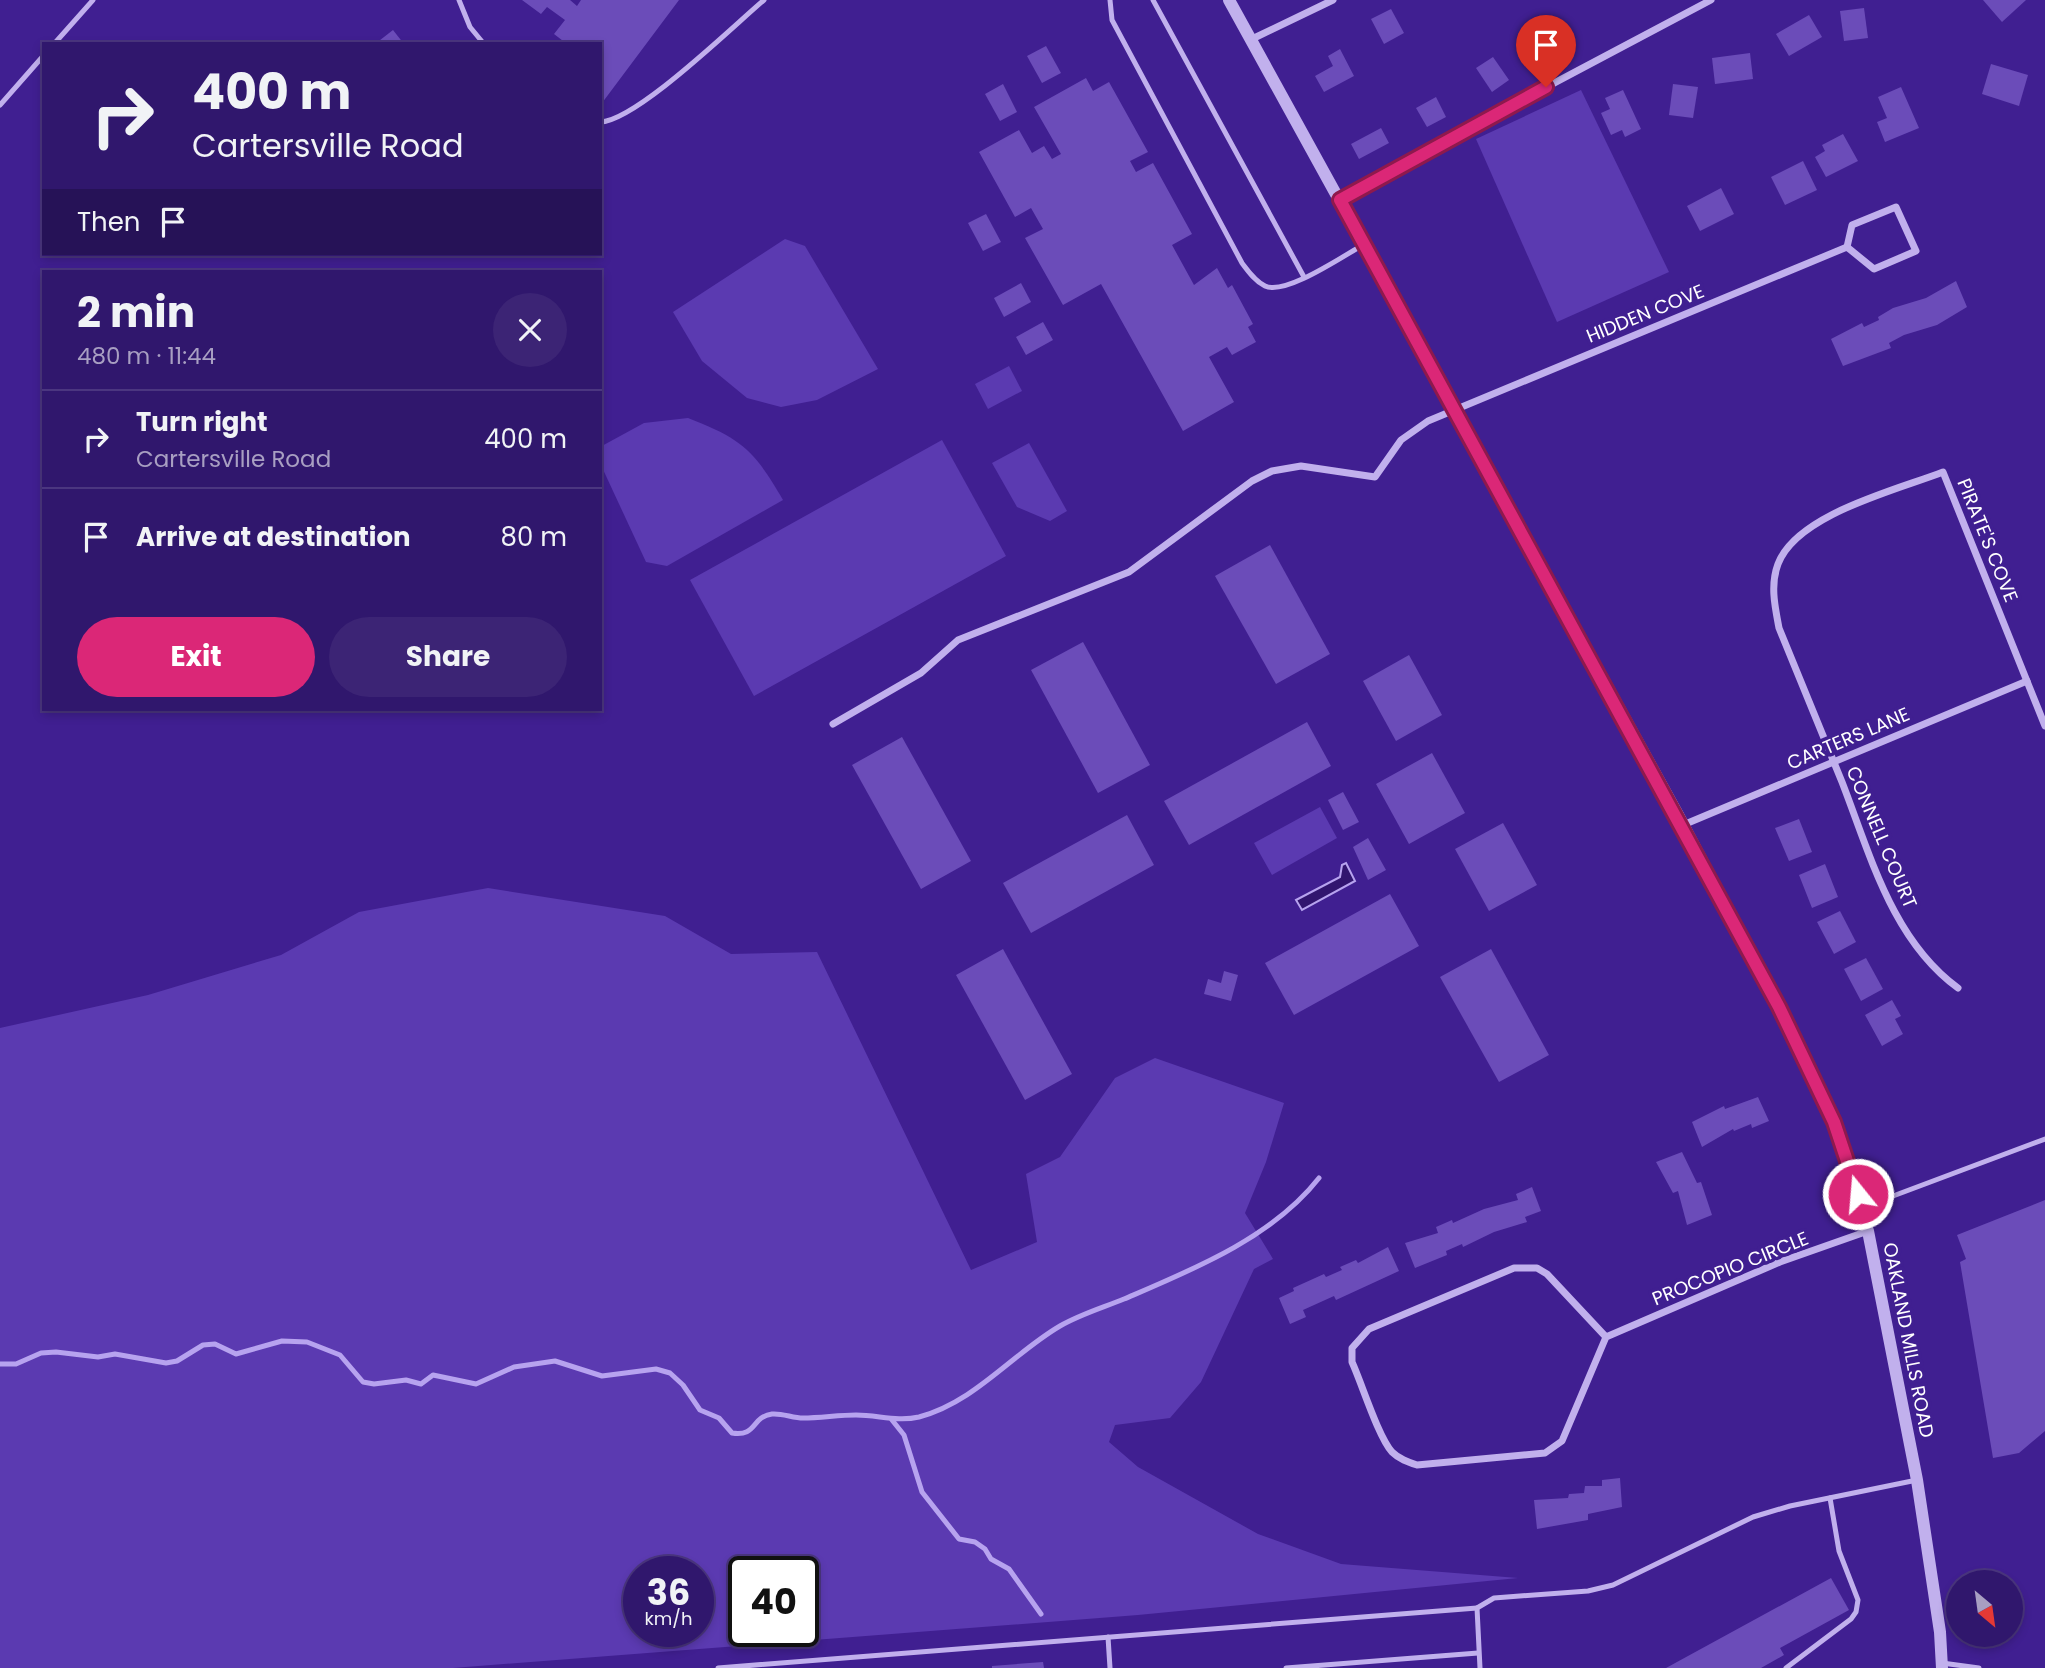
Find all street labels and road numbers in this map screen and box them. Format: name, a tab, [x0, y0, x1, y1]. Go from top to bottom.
street label: HIDDEN COVE	[1582, 278, 1708, 349]
street label: PIRATE'S COVE	[1950, 474, 2025, 606]
street label: CARTERS LANE	[1783, 700, 1914, 776]
street label: CONNELL COURT	[1839, 762, 1924, 912]
street label: PROCOPIO CIRCLE	[1648, 1225, 1812, 1312]
street label: OAKLAND MILLS ROAD	[1876, 1240, 1941, 1440]

